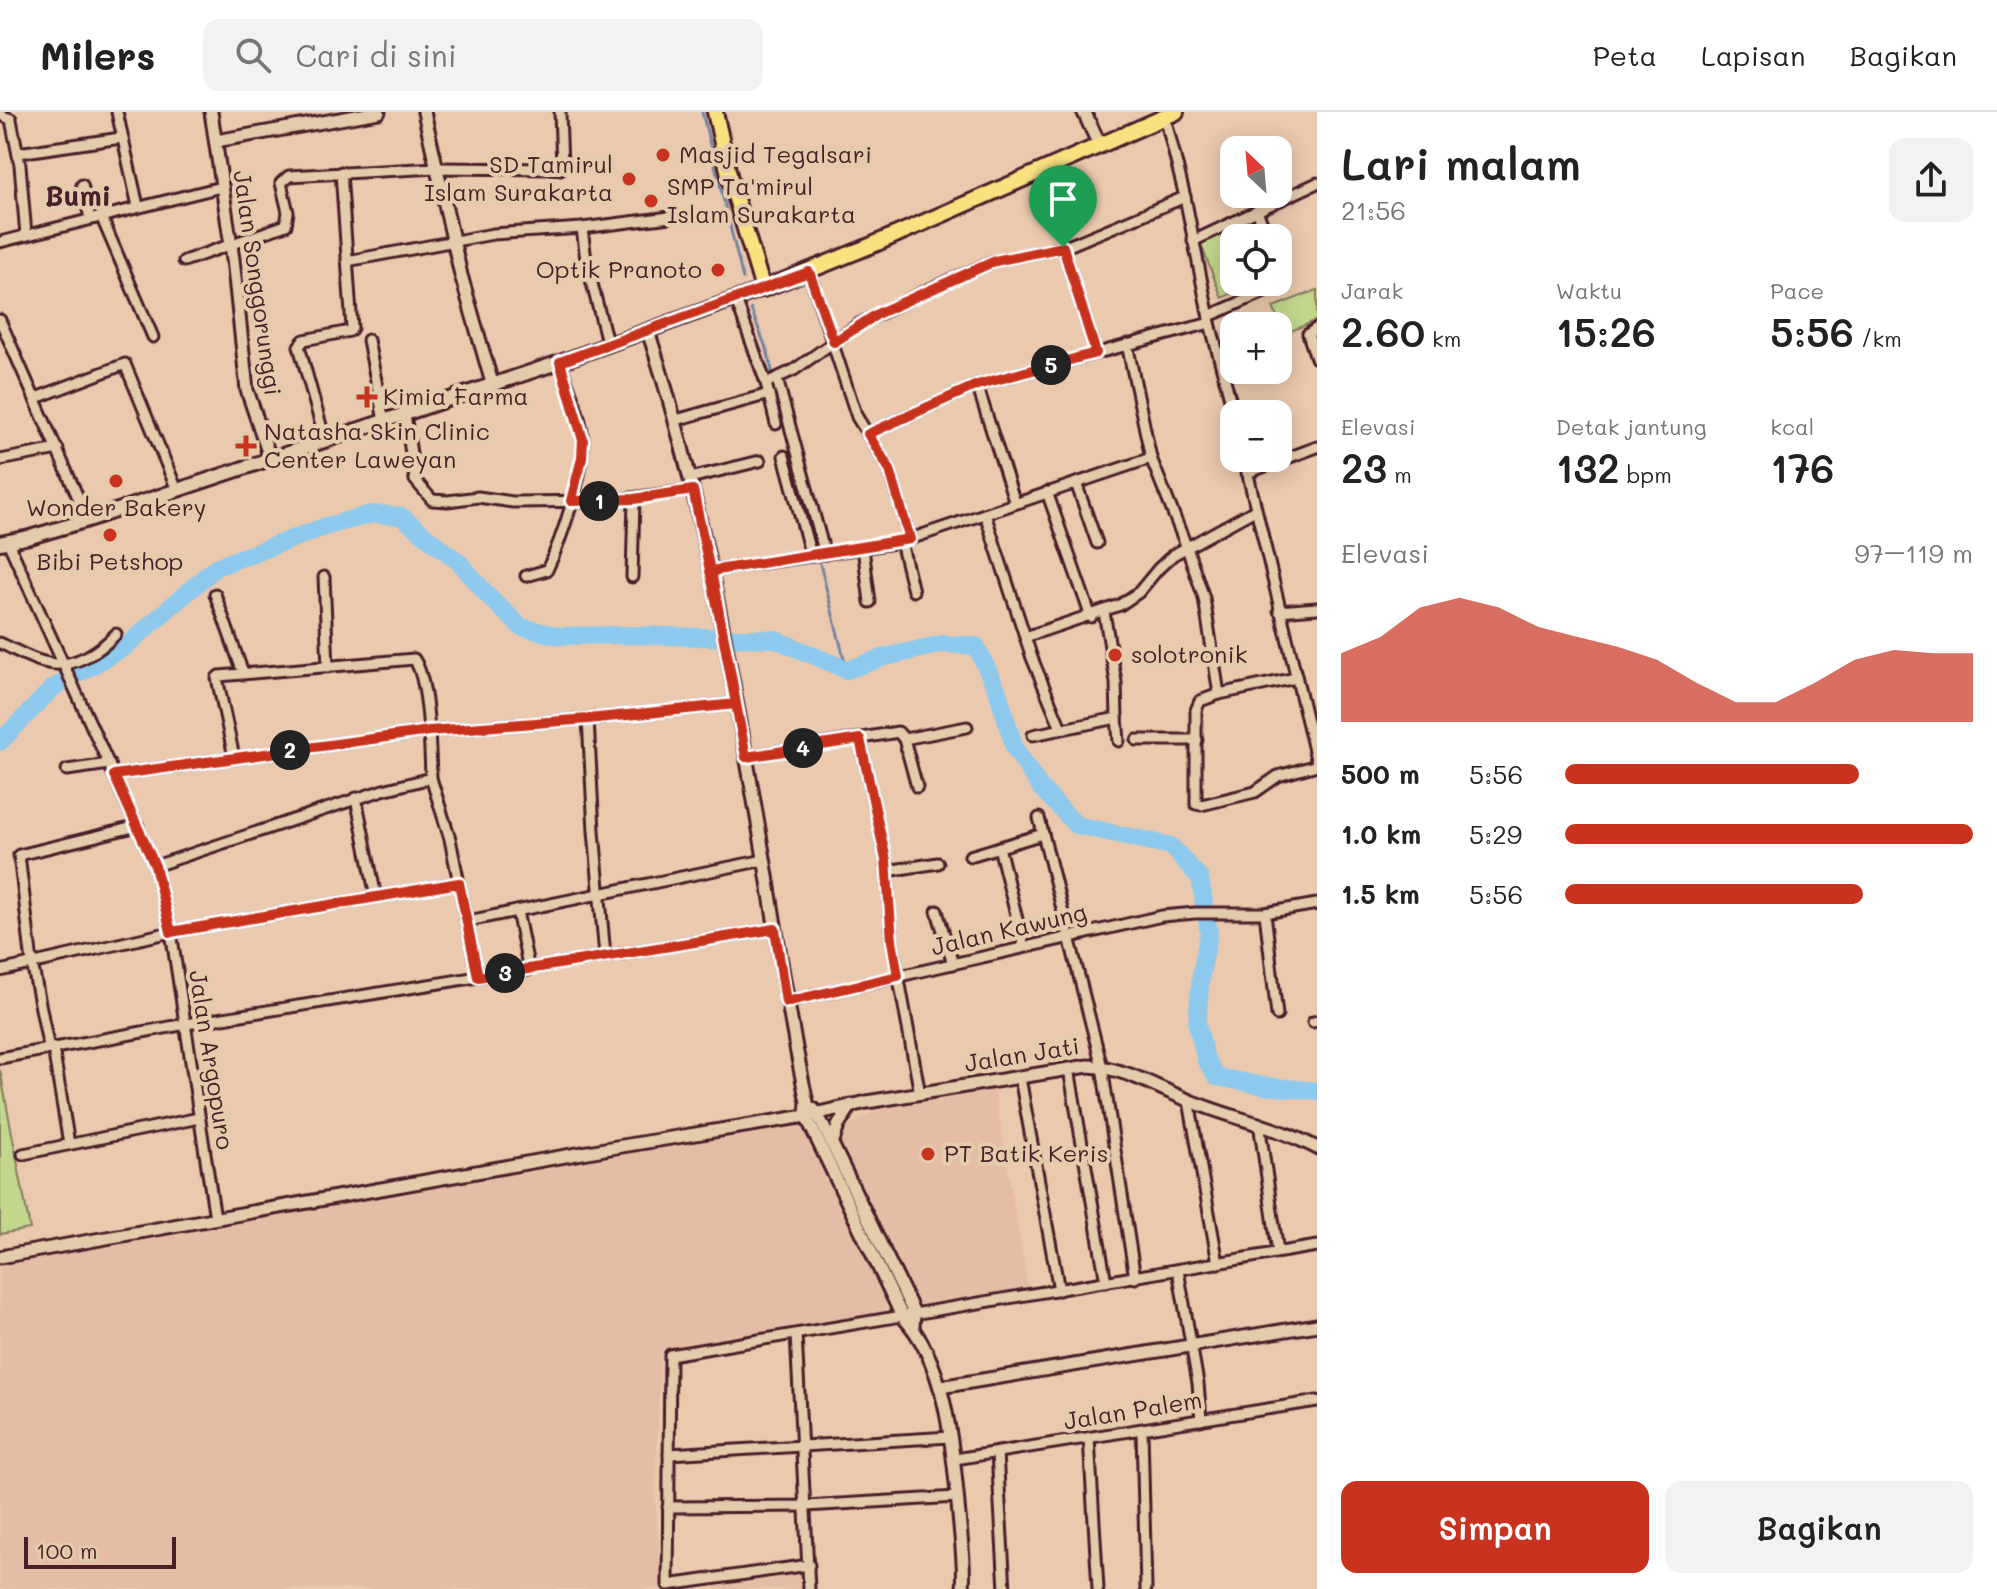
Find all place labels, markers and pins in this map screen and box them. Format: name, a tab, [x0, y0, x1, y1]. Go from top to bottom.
place label: Masjid Tegalsari	[679, 138, 872, 169]
marker: Masjid Tegalsari	[654, 146, 672, 164]
place label: SD Tamirul Islam Surakarta	[424, 148, 613, 207]
pin	[1029, 165, 1097, 247]
marker: SD Tamirul Islam Surakarta	[620, 170, 638, 188]
place label: SMP Ta'mirul Islam Surakarta	[667, 170, 856, 229]
marker: SMP Ta'mirul Islam Surakarta	[642, 192, 660, 210]
place label: Optik Pranoto	[536, 253, 702, 284]
marker: Optik Pranoto	[709, 261, 727, 279]
pin: 5	[1031, 345, 1071, 385]
place label: Kimia Farma	[383, 380, 529, 411]
marker: Kimia Farma	[358, 388, 376, 406]
place label: Natasha Skin Clinic Center Laweyan	[264, 415, 490, 474]
marker: Natasha Skin Clinic Center Laweyan	[235, 435, 257, 457]
marker: Wonder Bakery	[107, 472, 125, 490]
pin: 1	[579, 481, 619, 521]
place label: Wonder Bakery	[26, 491, 206, 522]
marker: Bibi Petshop	[101, 526, 119, 544]
place label: Bibi Petshop	[37, 545, 183, 576]
place label: solotronik	[1131, 638, 1247, 669]
marker: solotronik	[1106, 646, 1124, 664]
pin: 4	[783, 728, 823, 768]
pin: 2	[270, 730, 310, 770]
pin: 3	[485, 953, 525, 993]
place label: PT Batik Keris	[944, 1137, 1108, 1168]
marker: PT Batik Keris	[919, 1145, 937, 1163]

